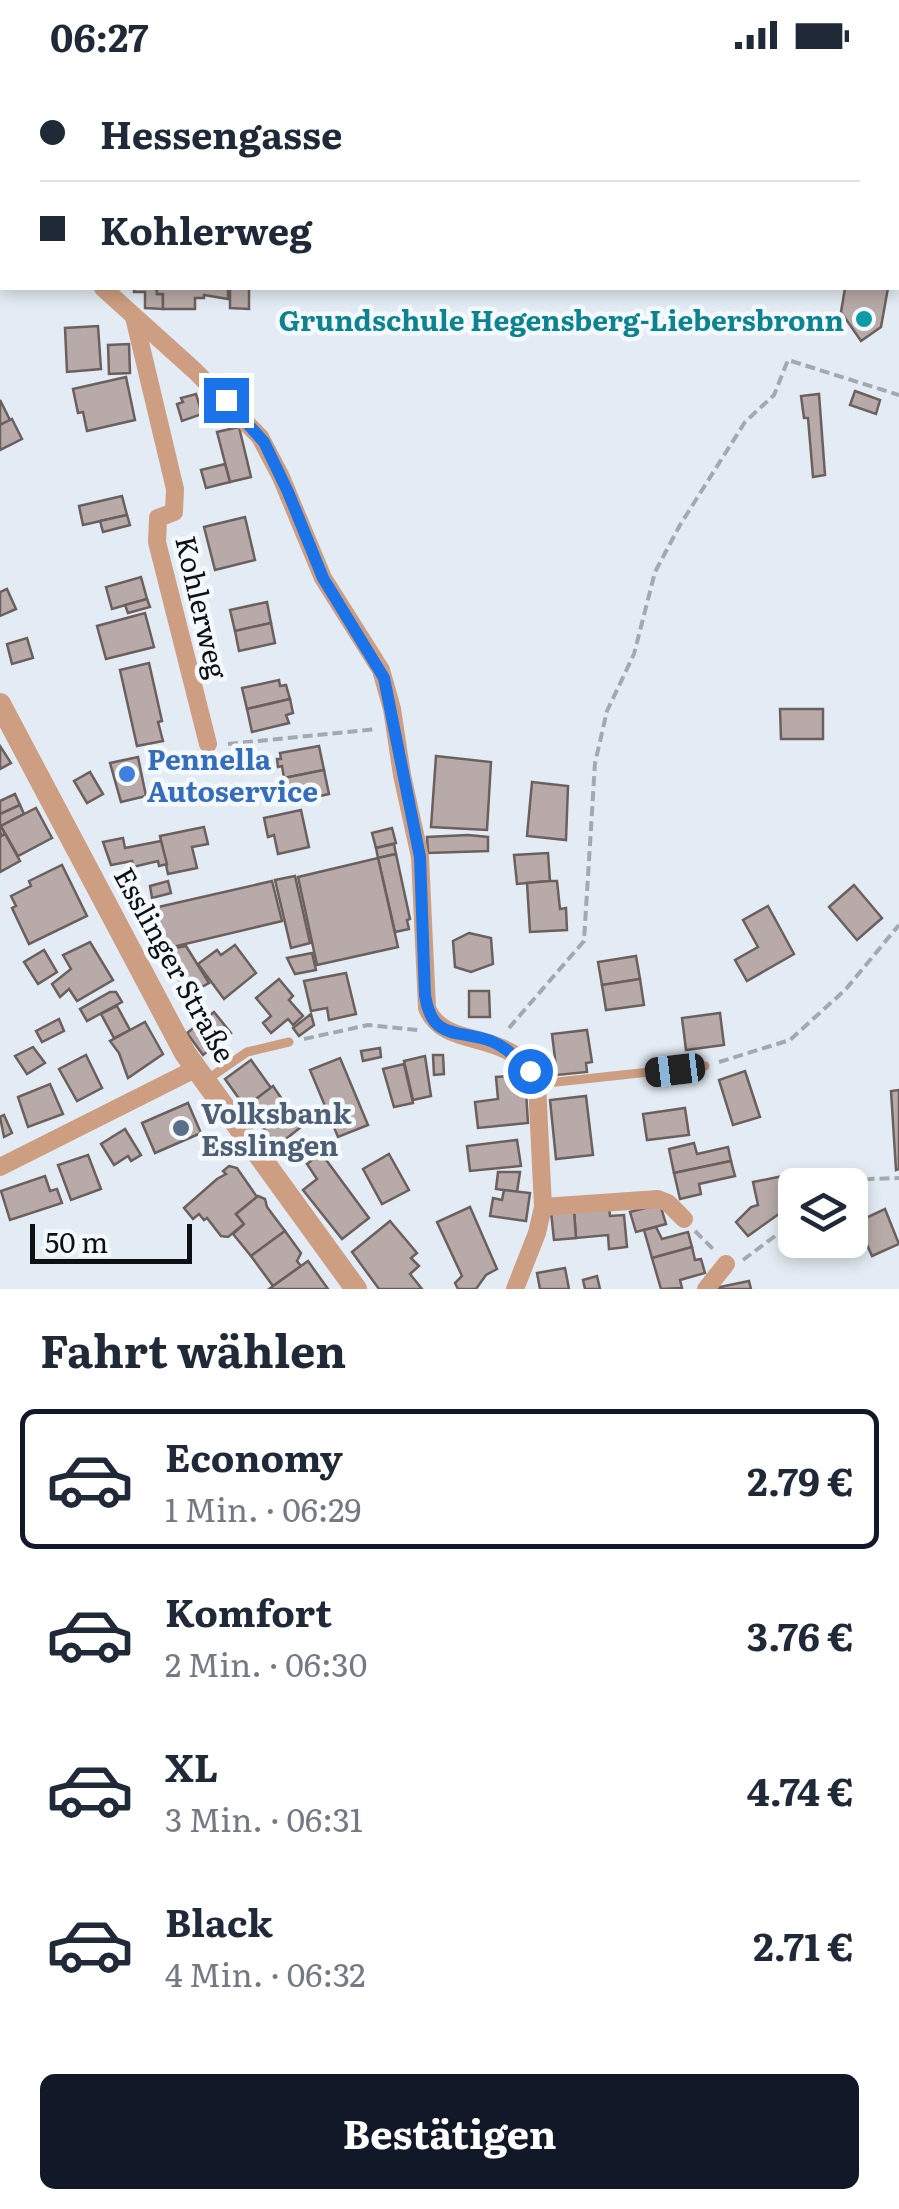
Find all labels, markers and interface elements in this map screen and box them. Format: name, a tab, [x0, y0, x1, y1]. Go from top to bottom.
text: 06:27	[50, 7, 148, 64]
text: Hessengasse	[100, 104, 342, 161]
text: Kohlerweg	[100, 200, 312, 257]
place label: Grundschule Hegensberg-Liebersbronn	[279, 298, 844, 340]
marker: Grundschule Hegensberg-Liebersbronn	[853, 308, 875, 330]
route end	[204, 378, 249, 423]
street label: Kohlerweg	[166, 531, 240, 683]
place label: Pennella Autoservice	[147, 737, 318, 811]
marker: Pennella Autoservice	[116, 763, 138, 785]
street label: Esslinger Straße	[105, 859, 247, 1069]
route start	[508, 1049, 553, 1094]
car	[643, 1051, 707, 1089]
place label: Volksbank Esslingen	[201, 1091, 352, 1165]
marker: Volksbank Esslingen	[170, 1117, 192, 1139]
map controls	[778, 1168, 868, 1258]
button: layers	[778, 1168, 868, 1258]
scale bar	[30, 1219, 192, 1264]
text: 50 m	[45, 1220, 108, 1262]
text: Fahrt wählen	[40, 1315, 346, 1382]
text: Economy	[165, 1427, 343, 1484]
icon: car	[45, 1434, 135, 1524]
text: 2.79 €	[747, 1451, 854, 1508]
text: 1 Min. · 06:29	[165, 1484, 361, 1532]
text: Komfort	[165, 1582, 332, 1639]
icon: car	[45, 1589, 135, 1679]
text: 3.76 €	[747, 1606, 854, 1663]
text: 2 Min. · 06:30	[165, 1639, 367, 1687]
text: XL	[165, 1737, 218, 1794]
icon: car	[45, 1744, 135, 1834]
text: 4.74 €	[747, 1761, 854, 1818]
text: 3 Min. · 06:31	[165, 1794, 363, 1842]
text: Black	[165, 1892, 273, 1949]
icon: car	[45, 1899, 135, 1989]
text: 2.71 €	[753, 1916, 854, 1973]
text: 4 Min. · 06:32	[165, 1949, 365, 1997]
button: Bestätigen	[40, 2074, 859, 2189]

